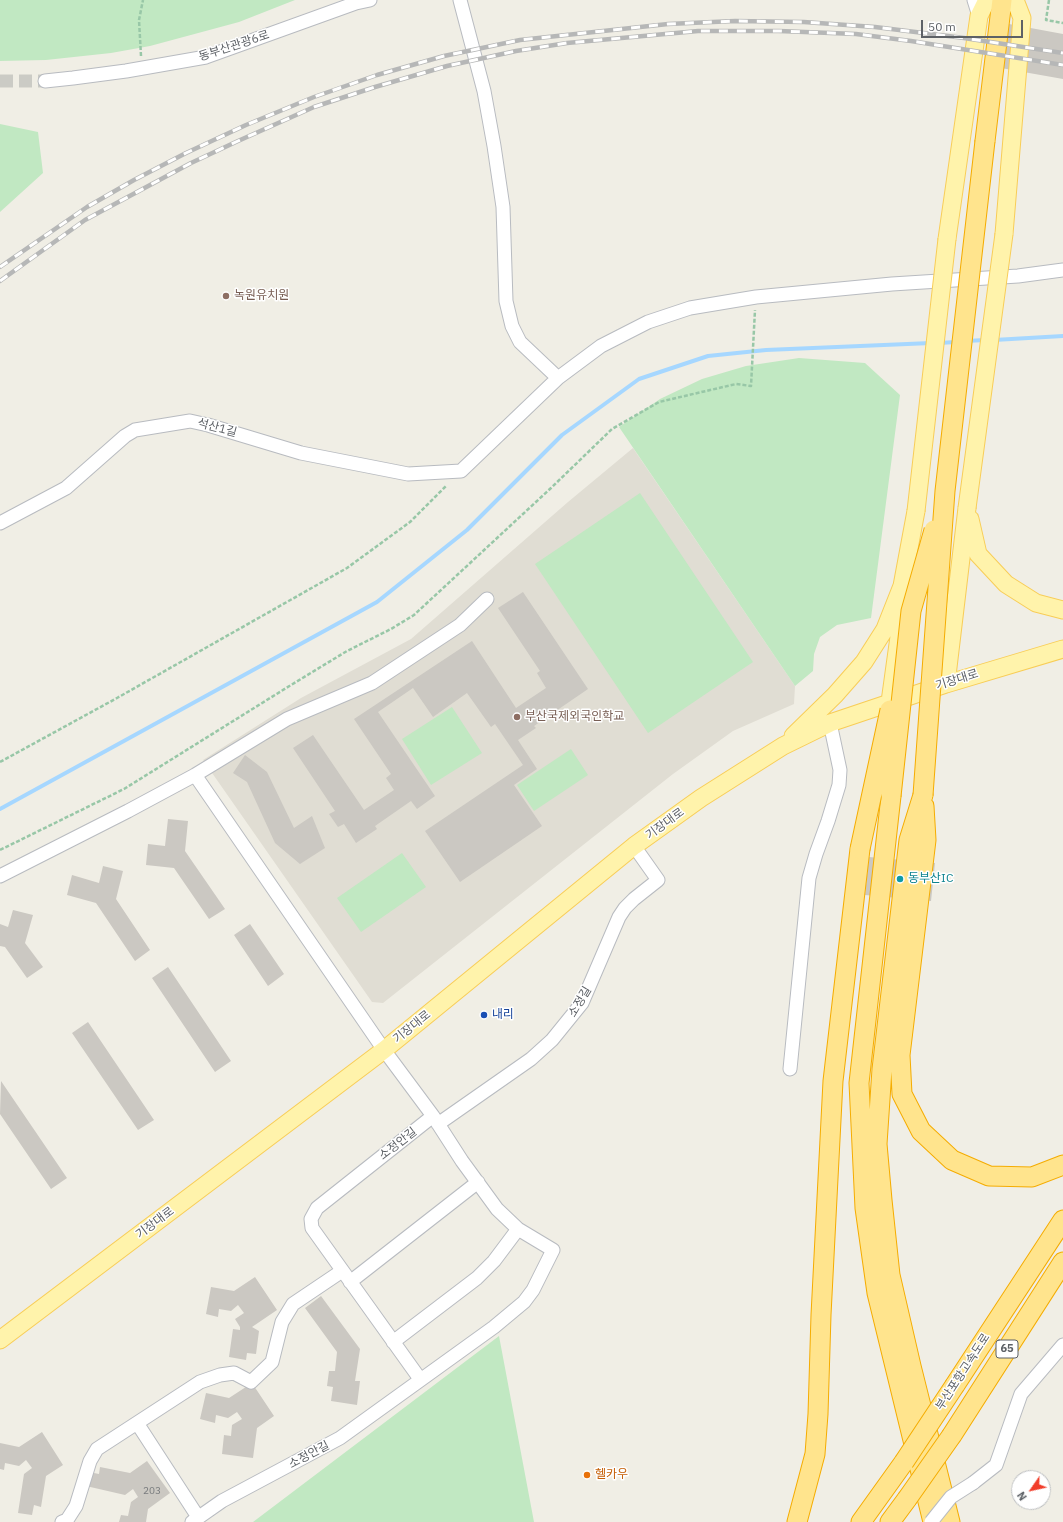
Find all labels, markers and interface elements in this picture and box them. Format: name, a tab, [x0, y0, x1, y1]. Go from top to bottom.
scale bar	[923, 12, 1025, 38]
text: 50 m	[928, 19, 956, 34]
street label: 동부산관광6로	[197, 28, 271, 64]
place label: 녹원유치원	[234, 289, 289, 303]
marker: 녹원유치원	[221, 291, 231, 301]
street label: 석산1길	[196, 416, 238, 440]
street label: 기장대로	[934, 667, 980, 693]
place label: 부산국제외국인학교	[525, 710, 624, 724]
marker: 부산국제외국인학교	[512, 712, 522, 722]
street label: 기장대로	[643, 805, 687, 843]
place label: 동부산IC	[908, 872, 953, 886]
marker: 동부산IC	[895, 874, 905, 884]
street label: 소정길	[565, 984, 595, 1020]
street label: 기장대로	[390, 1008, 434, 1046]
place label: 내리	[492, 1008, 514, 1022]
marker: 내리	[479, 1010, 489, 1020]
street label: 소정안길	[376, 1125, 420, 1163]
street label: 기장대로	[133, 1204, 177, 1242]
street label: 부산포항고속도로	[933, 1331, 993, 1413]
road number: 65	[996, 1340, 1018, 1358]
street label: 소정안길	[286, 1438, 332, 1472]
place label: 헬카우	[595, 1468, 628, 1482]
marker: 헬카우	[582, 1470, 592, 1480]
north arrow	[1011, 1470, 1051, 1510]
house number: 203	[143, 1485, 161, 1497]
text: N	[1014, 1489, 1030, 1503]

